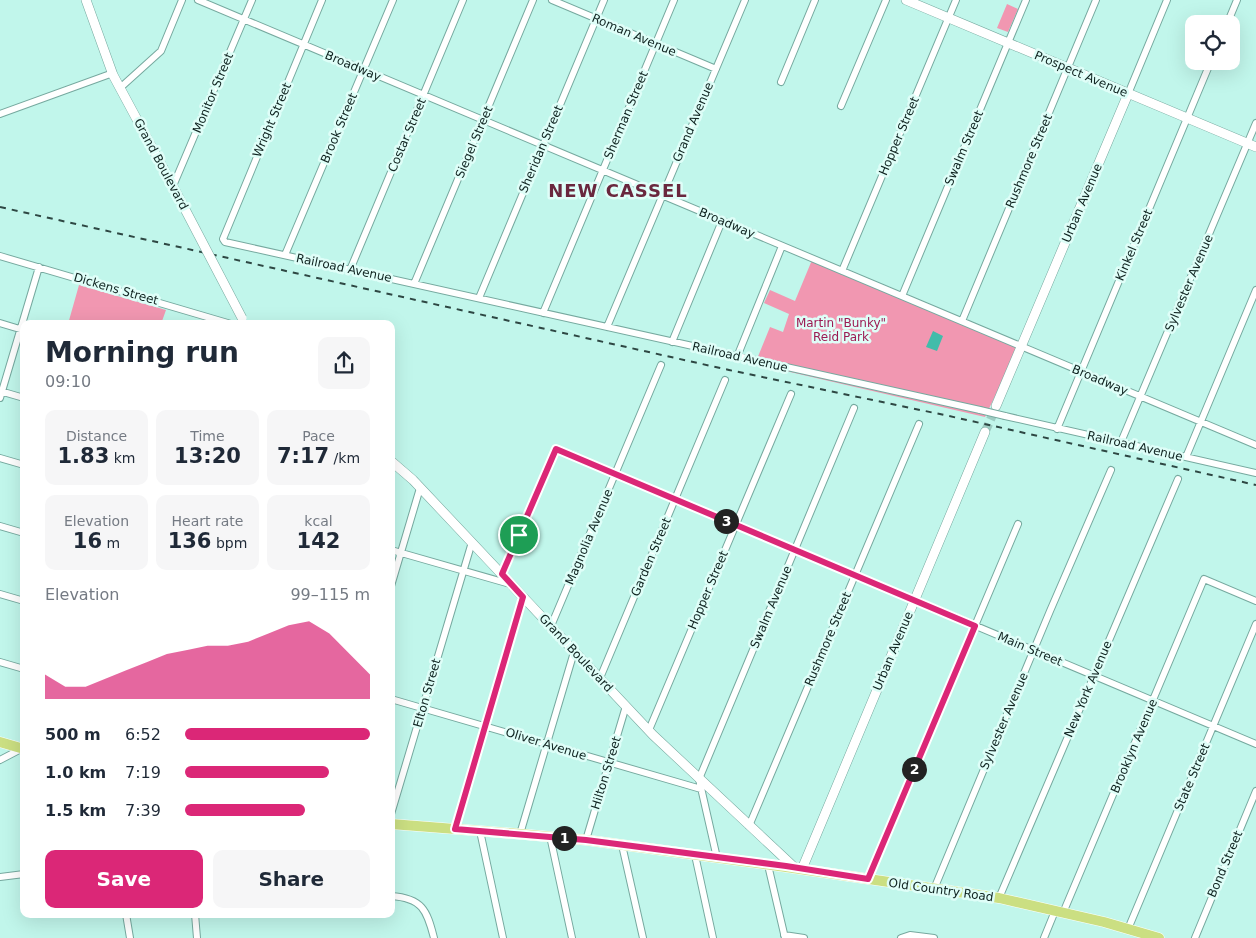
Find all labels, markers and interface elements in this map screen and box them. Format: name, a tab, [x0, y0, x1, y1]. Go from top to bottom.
street label: Roman Avenue	[590, 11, 678, 59]
map controls	[1185, 15, 1240, 70]
button: locate	[1185, 15, 1240, 70]
street label: Broadway	[323, 48, 383, 84]
street label: Prospect Avenue	[1032, 48, 1130, 100]
street label: Monitor Street	[190, 50, 236, 135]
street label: Sherman Street	[601, 69, 651, 161]
street label: Wright Street	[250, 80, 294, 159]
street label: Grand Avenue	[670, 80, 716, 164]
street label: Brook Street	[318, 91, 360, 165]
street label: Hopper Street	[876, 94, 922, 177]
street label: Costar Street	[385, 96, 429, 174]
street label: Sheridan Street	[516, 103, 566, 195]
street label: Siegel Street	[453, 104, 496, 180]
street label: Swalm Street	[942, 108, 986, 188]
street label: Rushmore Street	[1003, 112, 1055, 210]
street label: Grand Boulevard	[131, 116, 191, 212]
street label: Urban Avenue	[1059, 161, 1105, 245]
district label: NEW CASSEL	[548, 180, 688, 201]
street label: Broadway	[697, 205, 757, 241]
street label: Kinkel Street	[1113, 207, 1155, 283]
street label: Sylvester Avenue	[1162, 232, 1216, 334]
street label: Railroad Avenue	[295, 251, 393, 285]
street label: Dickens Street	[72, 270, 160, 308]
park label: Martin "Bunky" Reid Park	[796, 316, 886, 344]
text: Morning run	[45, 336, 239, 369]
button: share	[318, 337, 370, 389]
street label: Railroad Avenue	[691, 339, 789, 375]
street label: Broadway	[1070, 362, 1130, 398]
text: 09:10	[45, 372, 91, 391]
text: Distance	[66, 428, 127, 444]
text: Time	[190, 428, 225, 444]
text: Pace	[302, 428, 335, 444]
street label: Railroad Avenue	[1086, 428, 1184, 464]
text: 1.83	[57, 444, 109, 468]
text: 13:20	[174, 444, 241, 468]
text: 7:17	[277, 444, 329, 468]
text: km	[109, 450, 136, 466]
text: /km	[329, 450, 360, 466]
street label: Magnolia Avenue	[562, 487, 616, 587]
pin: 3	[714, 508, 738, 534]
text: Elevation	[64, 513, 129, 529]
text: Heart rate	[172, 513, 243, 529]
text: kcal	[304, 513, 333, 529]
text: 3	[722, 513, 731, 529]
pin	[498, 514, 540, 556]
street label: Garden Street	[628, 515, 674, 599]
icon: arrive	[505, 521, 533, 549]
text: 16	[73, 529, 102, 553]
text: 136	[168, 529, 211, 553]
text: 142	[297, 529, 340, 553]
text: m	[102, 535, 120, 551]
text: bpm	[211, 535, 247, 551]
street label: Hopper Street	[685, 548, 731, 631]
street label: Swalm Avenue	[747, 564, 795, 650]
text: Elevation	[45, 585, 119, 604]
text: 99–115 m	[290, 585, 370, 604]
street label: Rushmore Street	[802, 590, 854, 688]
street label: Urban Avenue	[870, 609, 916, 693]
street label: Grand Boulevard	[536, 611, 616, 695]
street label: Main Street	[996, 629, 1065, 669]
street label: New York Avenue	[1061, 639, 1115, 739]
street label: Elton Street	[411, 657, 444, 729]
street label: Sylvester Avenue	[977, 670, 1031, 772]
street label: Brooklyn Avenue	[1108, 697, 1160, 795]
text: 500 m	[45, 725, 101, 744]
text: 6:52	[125, 725, 161, 744]
street label: Oliver Avenue	[504, 725, 588, 763]
street label: Hilton Street	[588, 735, 624, 811]
street label: State Street	[1171, 741, 1213, 813]
pin: 2	[902, 756, 926, 782]
text: 2	[910, 761, 919, 777]
text: 1.0 km	[45, 763, 106, 782]
text: 7:19	[125, 763, 161, 782]
text: 1.5 km	[45, 801, 106, 820]
text: 7:39	[125, 801, 161, 820]
pin: 1	[552, 826, 576, 850]
street label: Bond Street	[1205, 828, 1245, 899]
text: 1	[560, 830, 569, 846]
button: Save	[45, 850, 203, 908]
button: Share	[213, 850, 370, 908]
street label: Old Country Road	[888, 876, 994, 904]

